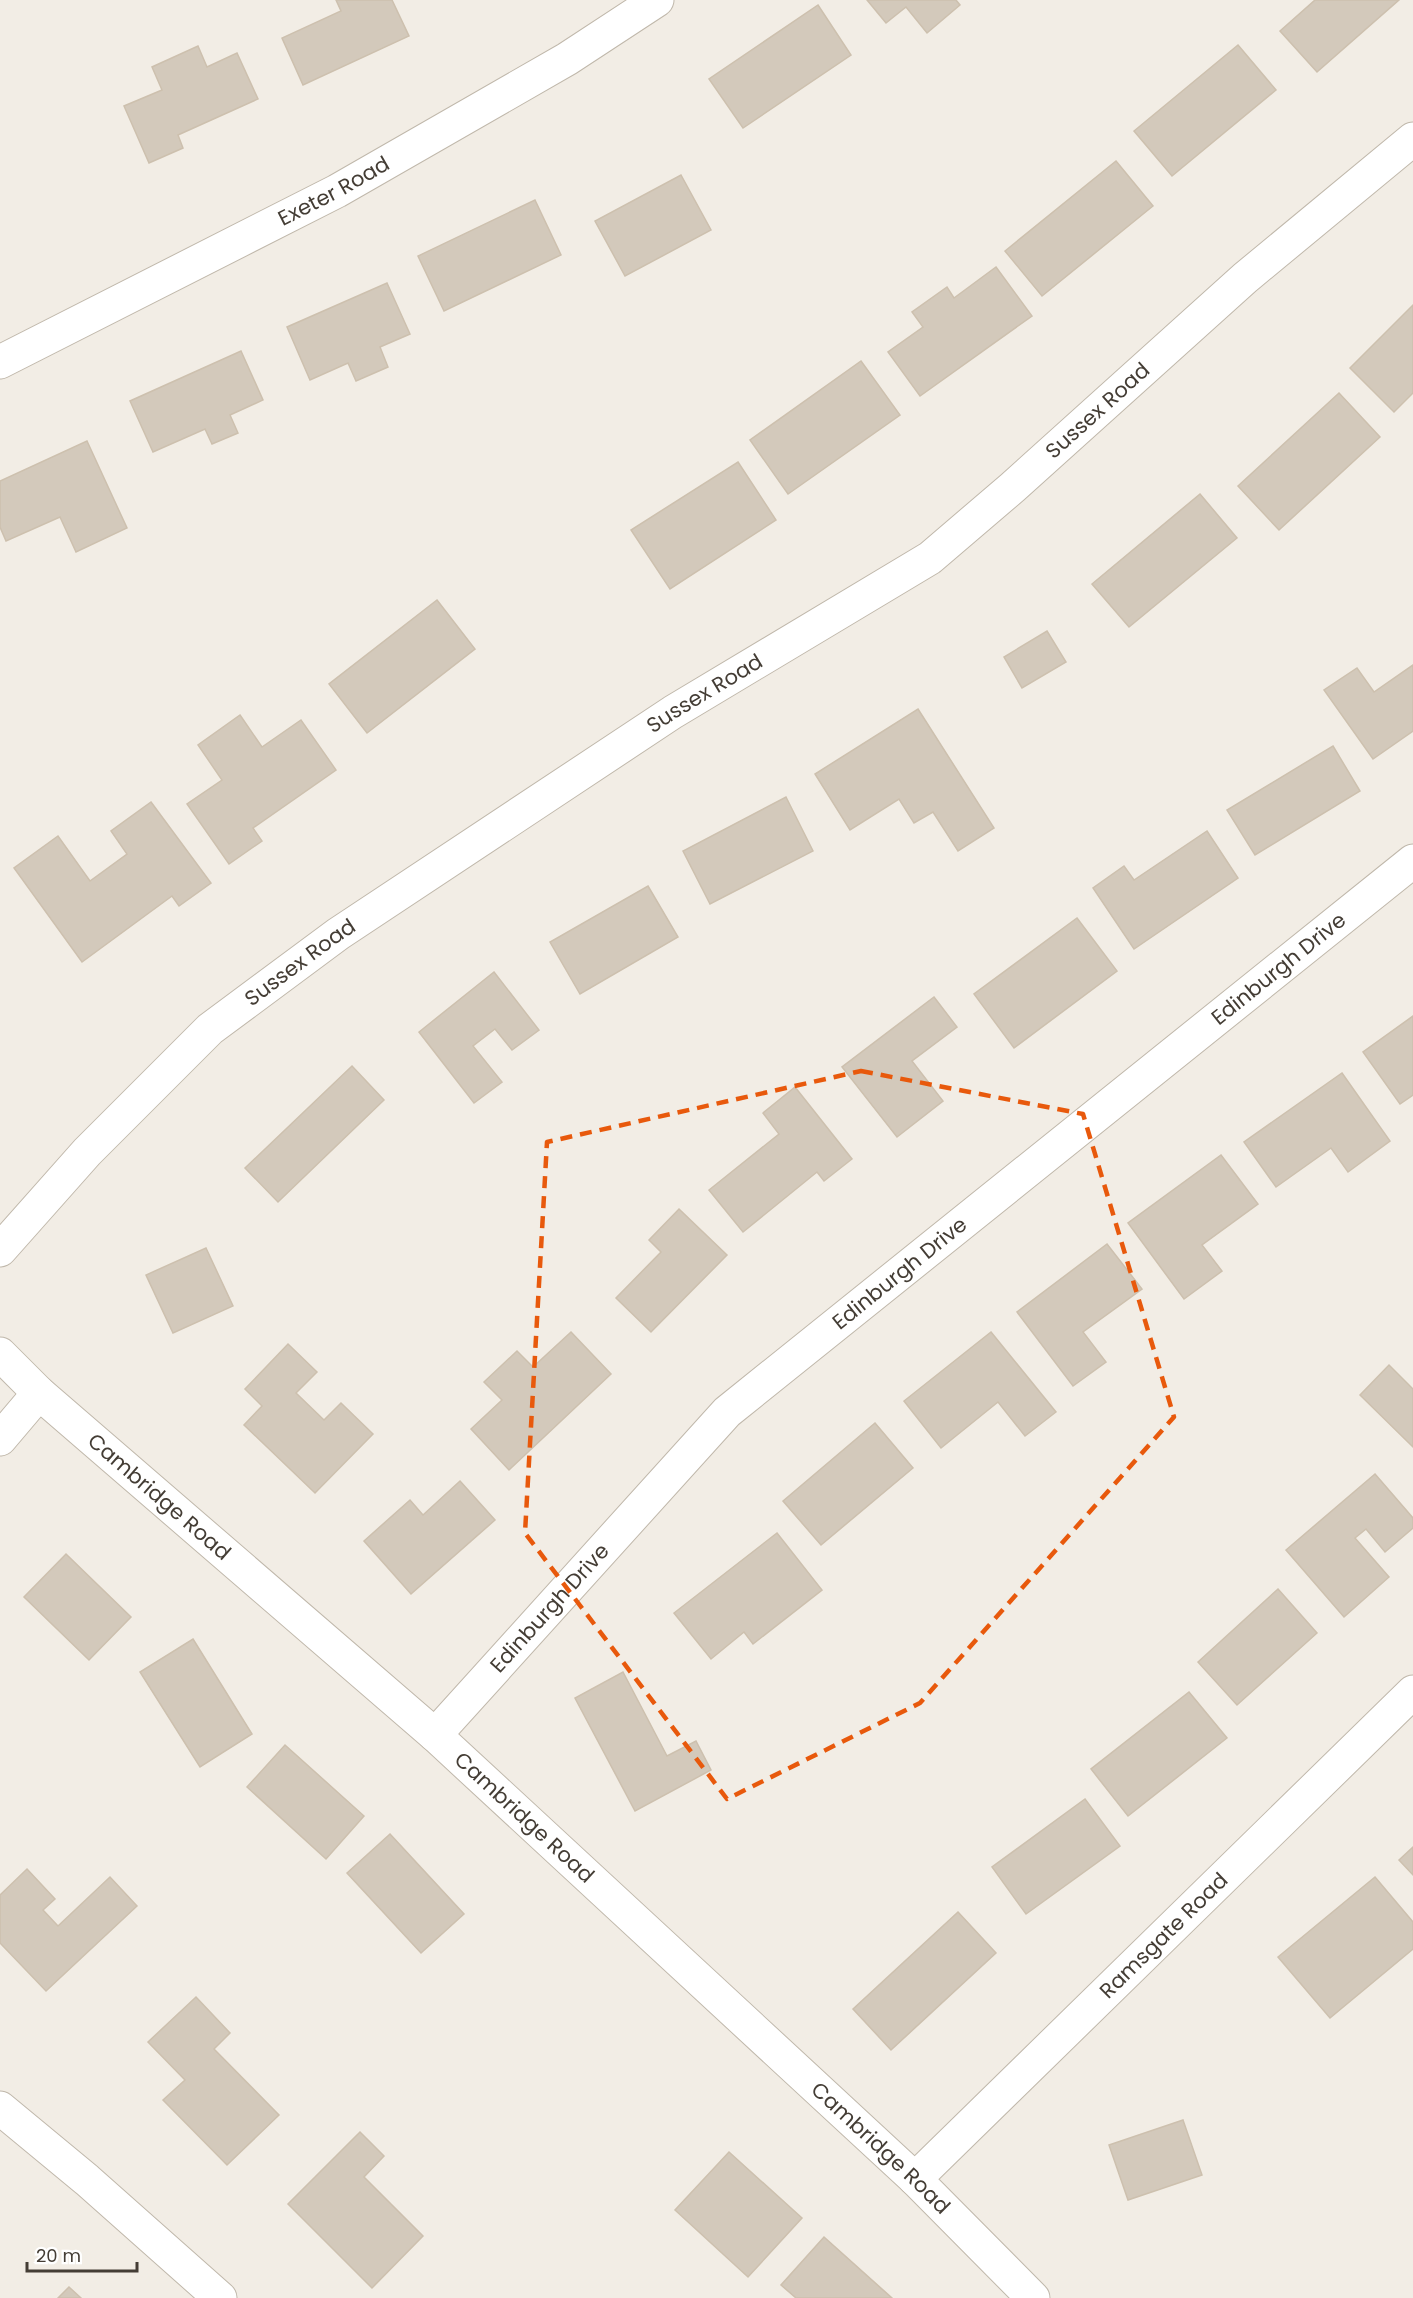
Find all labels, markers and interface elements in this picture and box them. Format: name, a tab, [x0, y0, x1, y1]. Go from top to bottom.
street label: Exeter Road	[273, 149, 395, 233]
street label: Sussex Road	[1039, 356, 1156, 465]
street label: Sussex Road	[641, 647, 768, 740]
street label: Edinburgh Drive	[1205, 906, 1352, 1031]
street label: Sussex Road	[238, 911, 361, 1013]
street label: Edinburgh Drive	[826, 1210, 973, 1336]
street label: Cambridge Road	[82, 1426, 238, 1567]
street label: Edinburgh Drive	[483, 1537, 615, 1679]
street label: Cambridge Road	[448, 1745, 601, 1889]
street label: Ramsgate Road	[1093, 1866, 1234, 2005]
street label: Cambridge Road	[805, 2075, 957, 2220]
scale bar	[27, 2235, 136, 2273]
text: 20 m	[36, 2243, 81, 2268]

